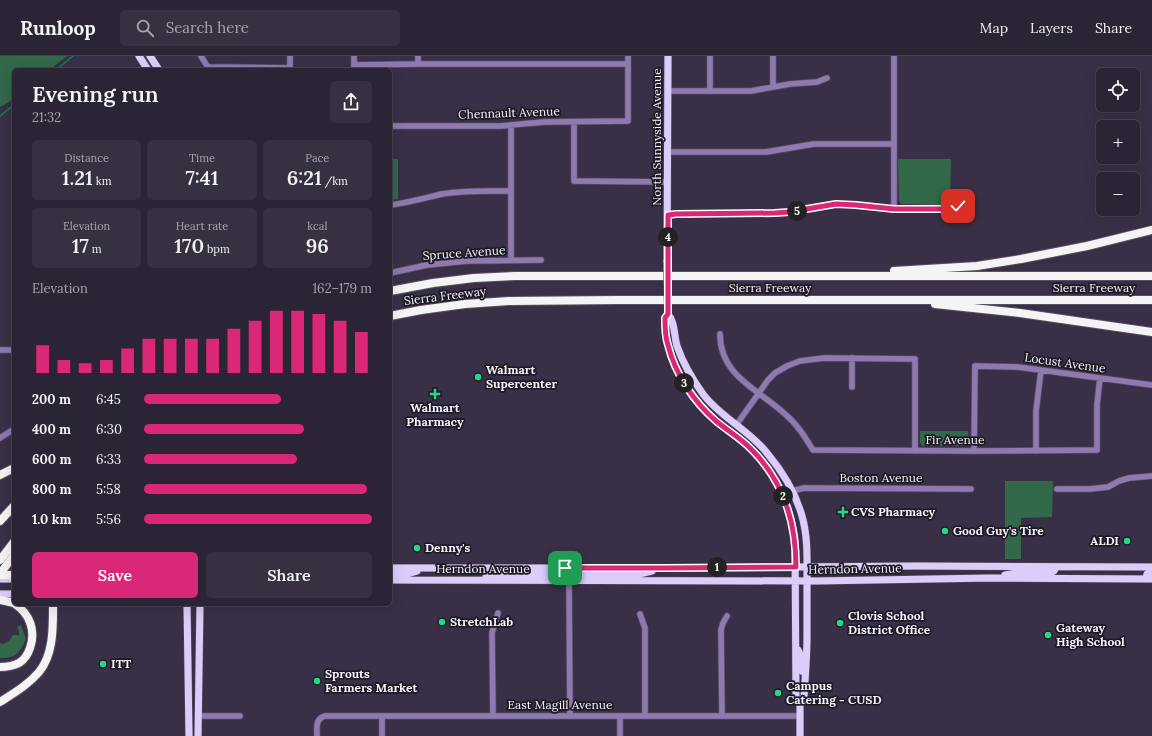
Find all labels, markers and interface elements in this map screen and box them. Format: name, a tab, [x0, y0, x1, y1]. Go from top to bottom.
search box	[120, 10, 400, 46]
text: Runloop	[20, 16, 96, 40]
icon: search	[134, 17, 156, 39]
text: Search here	[166, 18, 249, 37]
text: Map	[980, 19, 1008, 37]
text: Layers	[1030, 19, 1073, 37]
text: Share	[1095, 19, 1132, 37]
street label: North Sunnyside Avenue	[649, 68, 664, 206]
map controls	[1096, 68, 1140, 216]
button: locate	[1096, 68, 1140, 112]
text: Evening run	[32, 80, 159, 108]
button: share	[330, 81, 372, 123]
street label: Chennault Avenue	[458, 103, 561, 122]
text: 21:32	[32, 109, 61, 126]
button: +	[1096, 120, 1140, 164]
text: Distance	[64, 151, 109, 165]
text: Time	[189, 151, 215, 165]
text: Pace	[305, 151, 329, 165]
text: 1.21	[62, 165, 93, 190]
text: 7:41	[185, 165, 219, 190]
text: 6:21	[287, 165, 322, 190]
button: −	[1096, 172, 1140, 216]
text: km	[93, 174, 112, 188]
text: /km	[322, 174, 348, 188]
pin	[941, 189, 975, 223]
icon: check	[947, 195, 969, 217]
pin: 5	[787, 201, 807, 221]
text: 5	[794, 204, 800, 218]
text: Elevation	[63, 219, 110, 233]
text: Heart rate	[176, 219, 228, 233]
text: kcal	[307, 219, 327, 233]
pin: 4	[658, 227, 678, 247]
text: 4	[665, 230, 671, 244]
text: 17	[72, 233, 89, 258]
text: 170	[174, 233, 204, 258]
text: 96	[306, 233, 329, 258]
text: m	[89, 242, 102, 256]
text: bpm	[204, 242, 230, 256]
street label: Spruce Avenue	[422, 242, 506, 263]
text: Elevation	[32, 280, 88, 297]
text: 162–179 m	[312, 280, 372, 297]
street label: Sierra Freeway	[729, 280, 812, 295]
street label: Sierra Freeway	[1053, 280, 1136, 295]
street label: Sierra Freeway	[403, 283, 488, 308]
street label: Locust Avenue	[1024, 349, 1107, 376]
place label: Walmart Supercenter	[486, 362, 557, 391]
marker: Walmart Supercenter	[473, 372, 483, 382]
pin: 3	[674, 373, 694, 393]
text: 3	[681, 376, 687, 390]
marker: Walmart Pharmacy	[430, 389, 440, 399]
text: 200 m	[32, 391, 71, 408]
text: 6:45	[96, 391, 121, 408]
place label: Walmart Pharmacy	[406, 400, 464, 429]
text: 400 m	[32, 421, 71, 438]
text: 6:30	[96, 421, 122, 438]
street label: Fir Avenue	[926, 432, 985, 447]
text: 600 m	[32, 451, 71, 468]
text: 6:33	[96, 451, 121, 468]
street label: Boston Avenue	[840, 470, 923, 485]
text: 800 m	[32, 481, 71, 498]
text: 5:58	[96, 481, 121, 498]
pin: 2	[773, 486, 793, 506]
text: 2	[780, 489, 786, 503]
place label: CVS Pharmacy	[851, 504, 936, 519]
marker: CVS Pharmacy	[838, 507, 848, 517]
text: 1.0 km	[32, 511, 71, 528]
text: 5:56	[96, 511, 121, 528]
place label: Good Guy's Tire	[953, 523, 1044, 538]
marker: Good Guy's Tire	[940, 526, 950, 536]
place label: ALDI	[1090, 533, 1119, 548]
marker: ALDI	[1122, 536, 1132, 546]
place label: Denny's	[425, 540, 470, 555]
marker: Denny's	[412, 543, 422, 553]
pin	[548, 551, 582, 585]
button: Save	[32, 552, 198, 598]
button: Share	[206, 552, 372, 598]
icon: arrive	[554, 557, 576, 579]
pin: 1	[707, 557, 727, 577]
text: 1	[715, 560, 719, 574]
street label: Herndon Avenue	[808, 560, 902, 577]
street label: Herndon Avenue	[436, 561, 530, 576]
place label: Clovis School District Office	[848, 608, 931, 637]
place label: StretchLab	[450, 614, 513, 629]
marker: StretchLab	[437, 617, 447, 627]
marker: Clovis School District Office	[835, 618, 845, 628]
place label: Gateway High School	[1056, 620, 1125, 649]
marker: Gateway High School	[1043, 630, 1053, 640]
place label: ITT	[111, 656, 131, 671]
marker: ITT	[98, 659, 108, 669]
place label: Sprouts Farmers Market	[325, 666, 418, 695]
marker: Sprouts Farmers Market	[312, 676, 322, 686]
place label: Campus Catering - CUSD	[786, 678, 882, 707]
marker: Campus Catering - CUSD	[773, 688, 783, 698]
street label: East Magill Avenue	[508, 697, 613, 712]

